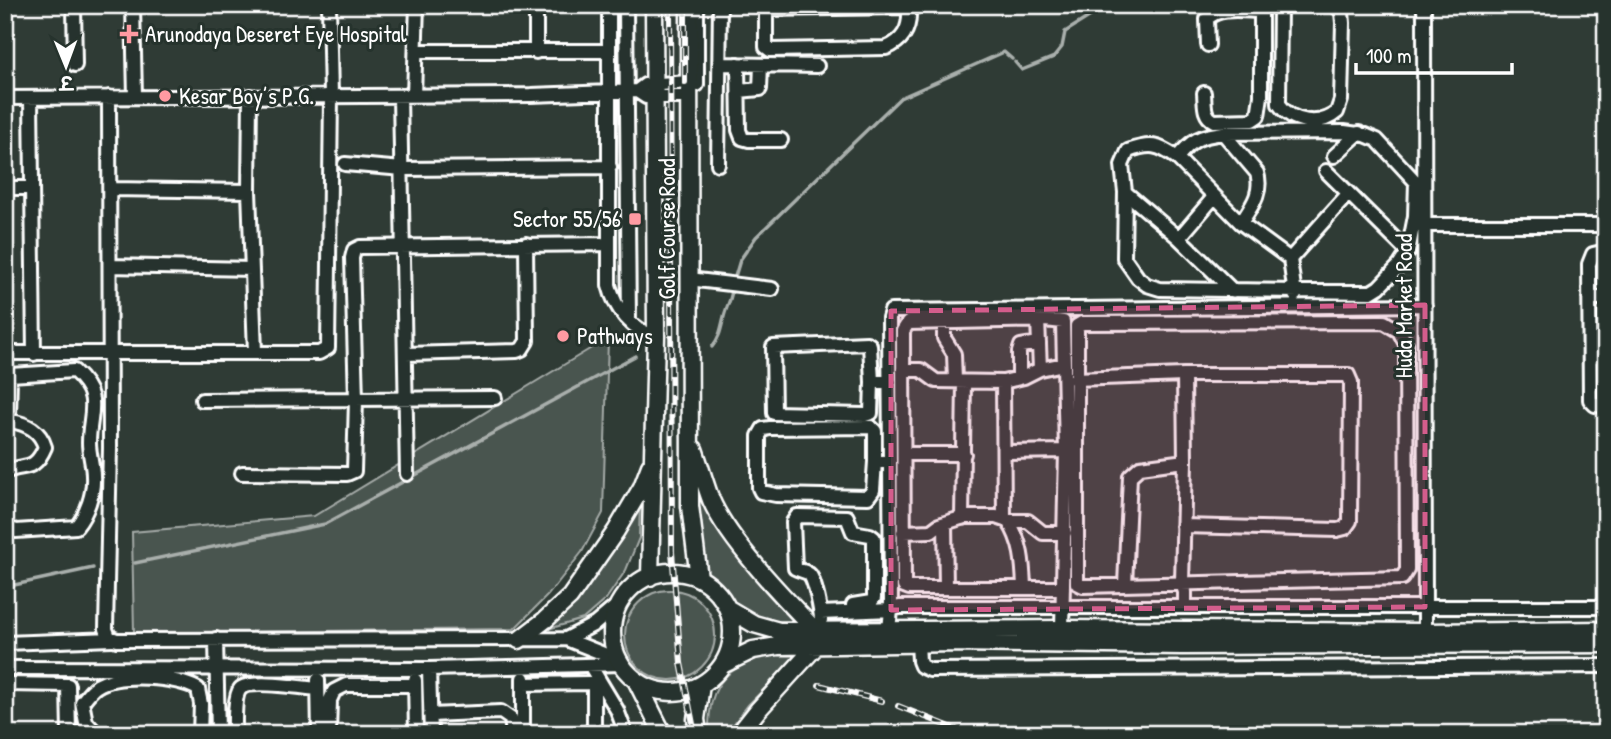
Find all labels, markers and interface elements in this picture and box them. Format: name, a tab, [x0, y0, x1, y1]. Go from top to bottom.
place label: Arunodaya Deseret Eye Hospital	[145, 18, 407, 49]
marker: Arunodaya Deseret Eye Hospital	[119, 24, 139, 44]
north arrow	[32, 32, 102, 102]
scale bar	[1356, 32, 1511, 76]
text: 100 m	[1366, 41, 1412, 70]
text: उ	[57, 70, 75, 96]
place label: Kesar Boy’s P.G.	[179, 80, 314, 111]
marker: Kesar Boy’s P.G.	[157, 88, 173, 104]
street label: Golf Course Road	[651, 159, 682, 299]
place label: Sector 55/56	[513, 203, 621, 234]
marker: Sector 55/56	[627, 211, 643, 227]
street label: Huda Market Road	[1388, 234, 1419, 378]
place label: Pathways	[577, 320, 653, 351]
marker: Pathways	[555, 328, 571, 344]

